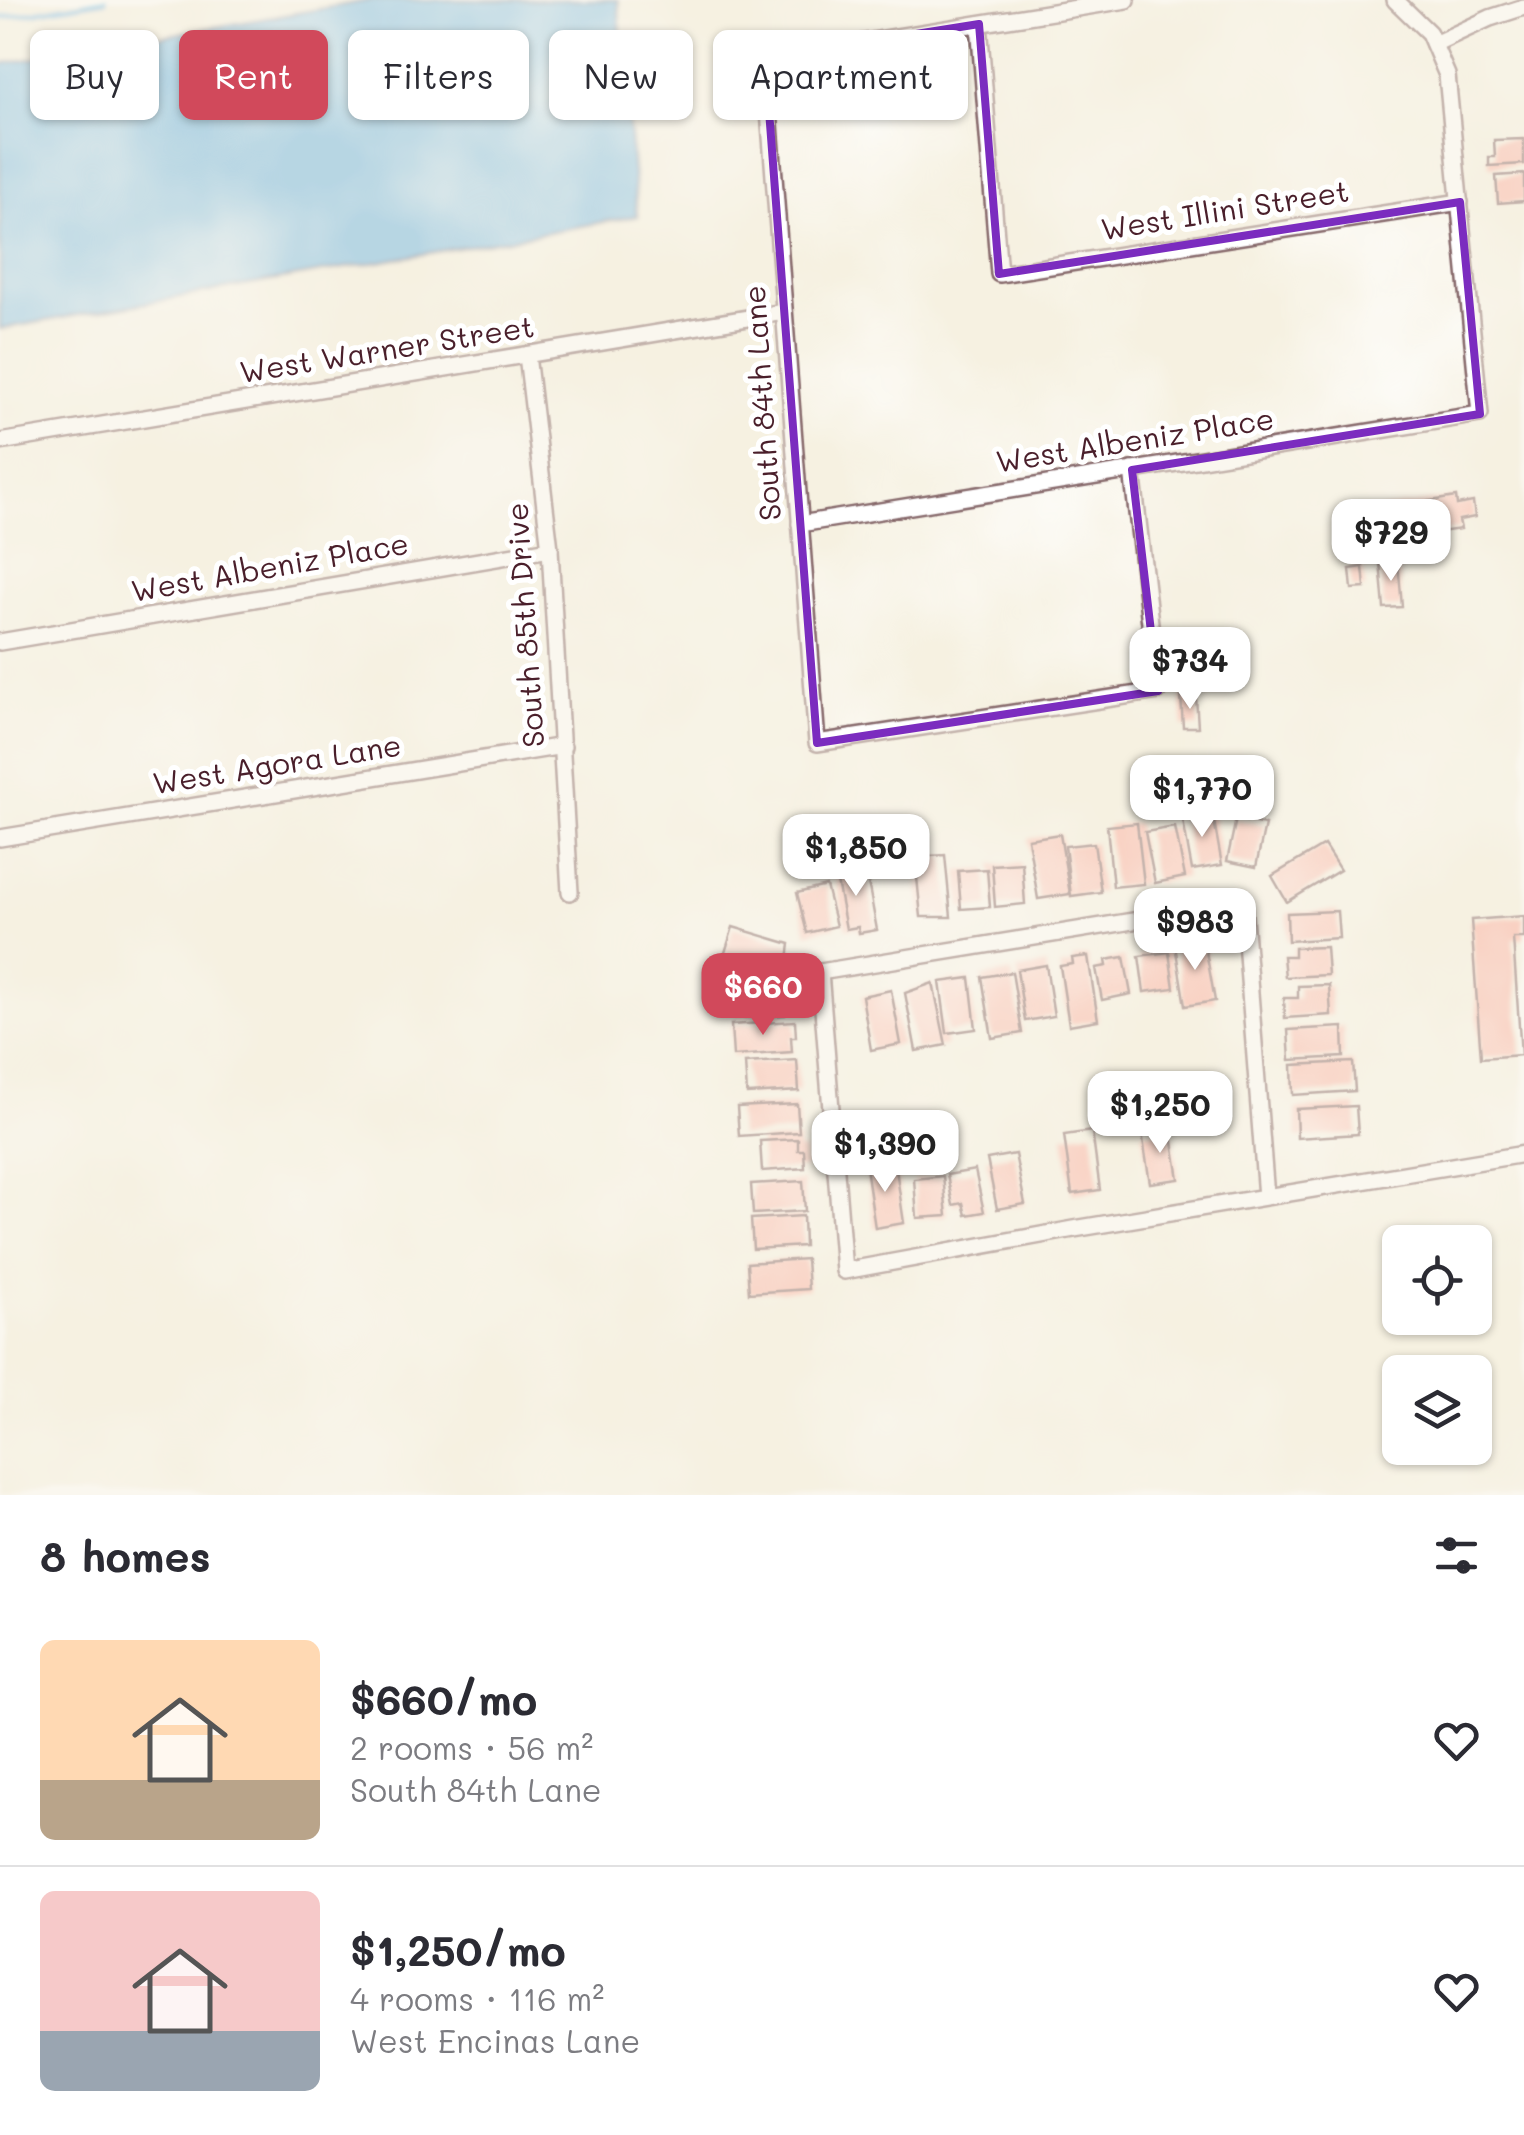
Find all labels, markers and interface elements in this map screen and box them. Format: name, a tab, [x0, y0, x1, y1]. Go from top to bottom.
chip: Buy	[30, 30, 159, 120]
chip: Rent	[179, 30, 328, 120]
chip: Filters	[348, 30, 529, 120]
chip: New	[549, 30, 693, 120]
chip: Apartment	[713, 30, 968, 120]
street label: West Illini Street	[1098, 170, 1352, 248]
street label: South 84th Lane	[733, 284, 789, 522]
street label: West Warner Street	[237, 305, 537, 391]
street label: West Albeniz Place	[993, 397, 1277, 481]
pin: $729	[1332, 499, 1450, 584]
street label: South 85th Drive	[495, 501, 553, 749]
text: $729	[1354, 510, 1428, 552]
street label: West Albeniz Place	[128, 522, 412, 610]
pin: $734	[1131, 627, 1249, 712]
text: $734	[1151, 638, 1229, 680]
street label: West Agora Lane	[149, 724, 404, 802]
pin: $1,770	[1121, 755, 1283, 840]
text: $1,770	[1152, 766, 1252, 808]
pin: $1,850	[775, 814, 937, 899]
text: $1,850	[805, 825, 907, 867]
pin: $983	[1136, 888, 1254, 973]
text: $983	[1156, 899, 1234, 941]
pin: $660	[704, 953, 822, 1038]
text: $660	[723, 964, 803, 1006]
pin: $1,250	[1079, 1071, 1241, 1156]
text: $1,250	[1110, 1082, 1210, 1124]
pin: $1,390	[804, 1110, 966, 1195]
text: $1,390	[834, 1121, 936, 1163]
map controls	[1382, 1225, 1492, 1465]
button: locate	[1382, 1225, 1492, 1335]
button: layers	[1382, 1355, 1492, 1465]
text: 8 homes	[40, 1528, 211, 1583]
icon: filters	[1429, 1528, 1484, 1583]
text: $660/mo	[350, 1671, 537, 1726]
icon: home	[120, 1680, 240, 1800]
icon: heart	[1429, 1713, 1484, 1768]
text: 2 rooms · 56 m²	[350, 1726, 593, 1768]
text: South 84th Lane	[350, 1768, 602, 1810]
text: $1,250/mo	[350, 1922, 566, 1977]
icon: home	[120, 1931, 240, 2051]
icon: heart	[1429, 1964, 1484, 2019]
text: 4 rooms · 116 m²	[350, 1977, 604, 2019]
text: West Encinas Lane	[350, 2019, 640, 2061]

